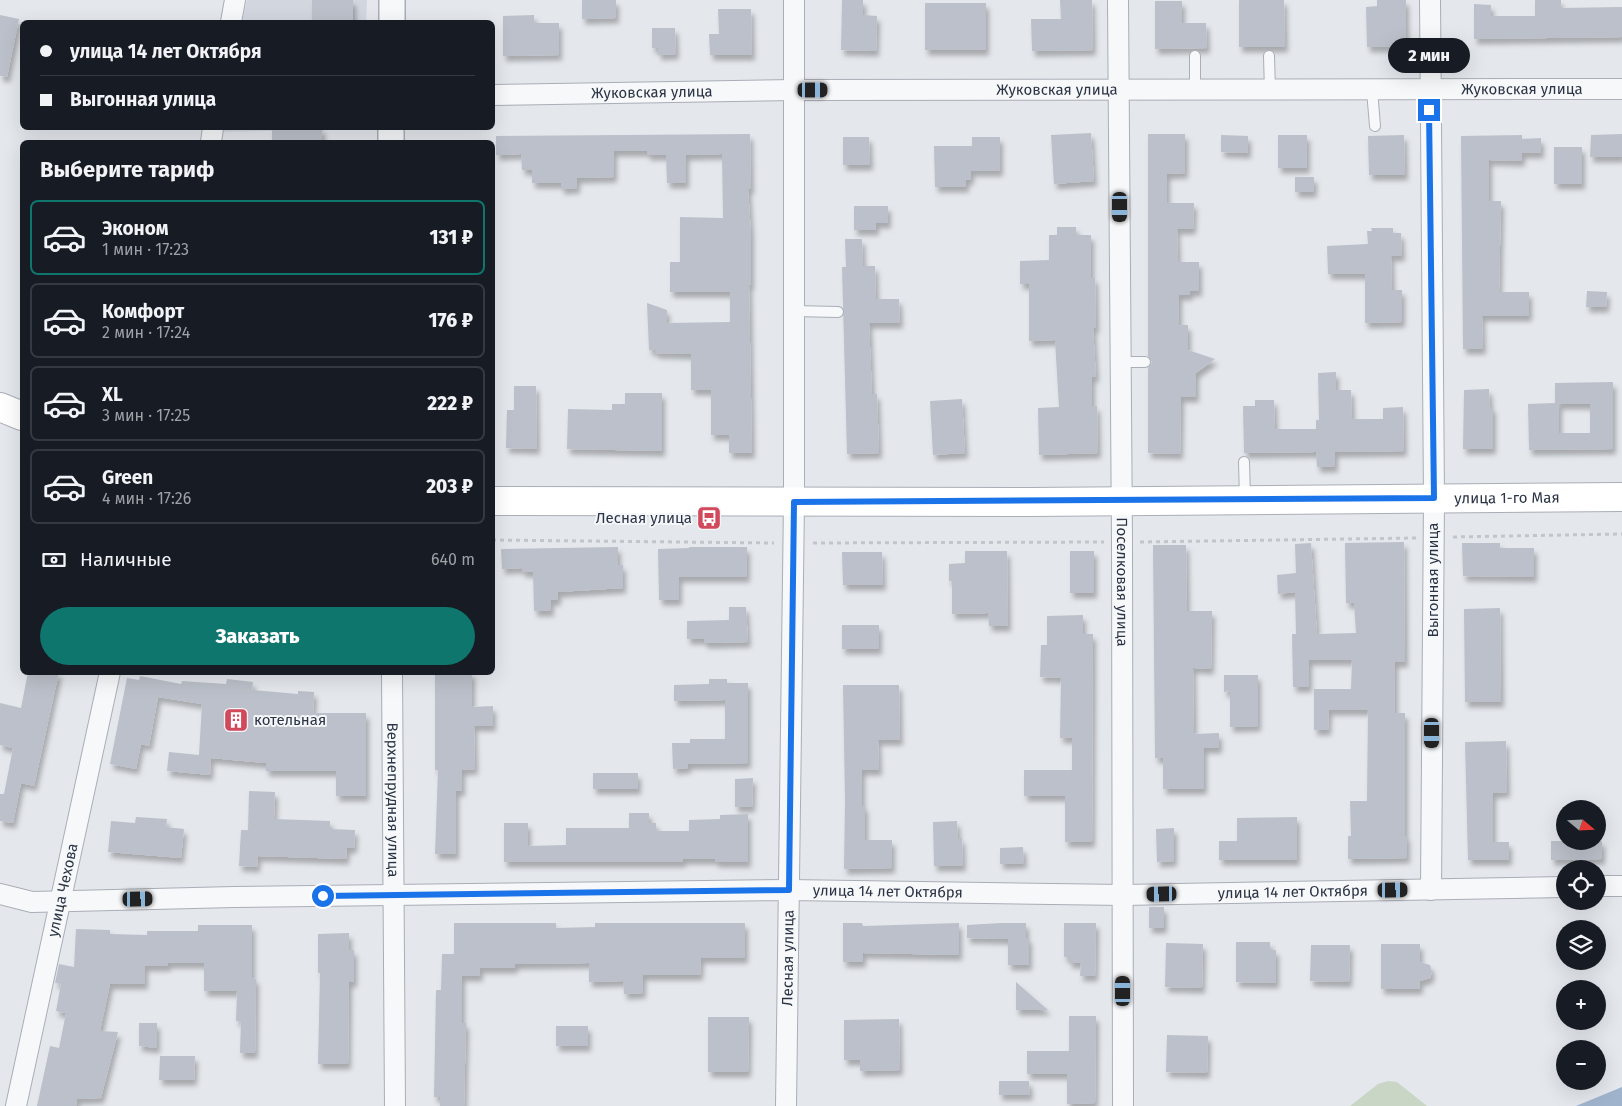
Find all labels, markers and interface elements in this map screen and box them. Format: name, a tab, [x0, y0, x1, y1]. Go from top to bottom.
callout: 2 мин	[1388, 38, 1470, 72]
text: улица 14 лет Октября	[70, 40, 261, 63]
text: 2 мин	[1408, 46, 1450, 65]
street label: Жуковская улица	[1461, 80, 1583, 98]
street label: Жуковская улица	[996, 81, 1118, 99]
street label: Жуковская улица	[591, 82, 713, 102]
car	[798, 83, 828, 98]
text: Выгонная улица	[70, 88, 216, 111]
route end	[1418, 99, 1440, 121]
text: Выберите тариф	[40, 156, 215, 183]
car	[1112, 192, 1127, 222]
icon: car	[42, 215, 87, 260]
text: Эконом	[102, 217, 169, 240]
text: 131 ₽	[430, 226, 473, 249]
text: 1 мин · 17:23	[102, 240, 189, 259]
icon: car	[42, 298, 87, 343]
text: Комфорт	[102, 300, 184, 323]
text: 176 ₽	[429, 309, 473, 332]
text: 2 мин · 17:24	[102, 323, 190, 342]
icon: car	[42, 381, 87, 426]
text: XL	[102, 383, 123, 406]
text: 222 ₽	[427, 392, 473, 415]
text: 3 мин · 17:25	[102, 406, 190, 425]
icon: car	[42, 464, 87, 509]
text: Green	[102, 466, 153, 489]
text: 203 ₽	[426, 475, 473, 498]
text: 4 мин · 17:26	[102, 489, 191, 508]
street label: улица 1-го Мая	[1454, 489, 1560, 507]
bus stop icon: Лесная улица	[696, 505, 722, 531]
place label: Лесная улица	[596, 509, 692, 527]
street label: Поселковая улица	[1113, 517, 1131, 647]
street label: Выгонная улица	[1424, 523, 1442, 637]
icon: cash	[40, 546, 68, 574]
text: Наличные	[80, 548, 172, 571]
text: 640 m	[431, 550, 475, 569]
button: Заказать	[40, 607, 475, 665]
building icon: котельная	[223, 707, 249, 733]
place label: котельная	[254, 711, 326, 729]
car	[1424, 718, 1439, 748]
street label: Верхнепрудная улица	[383, 722, 402, 878]
north arrow	[1556, 800, 1606, 850]
map controls	[1556, 800, 1606, 1090]
street label: улица Чехова	[44, 841, 82, 939]
button: locate	[1556, 860, 1606, 910]
street label: улица 14 лет Октября	[813, 881, 963, 902]
street label: улица 14 лет Октября	[1218, 882, 1368, 902]
car	[1377, 882, 1408, 898]
route start	[312, 885, 334, 907]
car	[1146, 886, 1177, 902]
car	[122, 891, 153, 907]
street label: Лесная улица	[778, 910, 798, 1006]
button: layers	[1556, 920, 1606, 970]
car	[1115, 976, 1130, 1006]
button: +	[1556, 980, 1606, 1030]
button: −	[1556, 1040, 1606, 1090]

